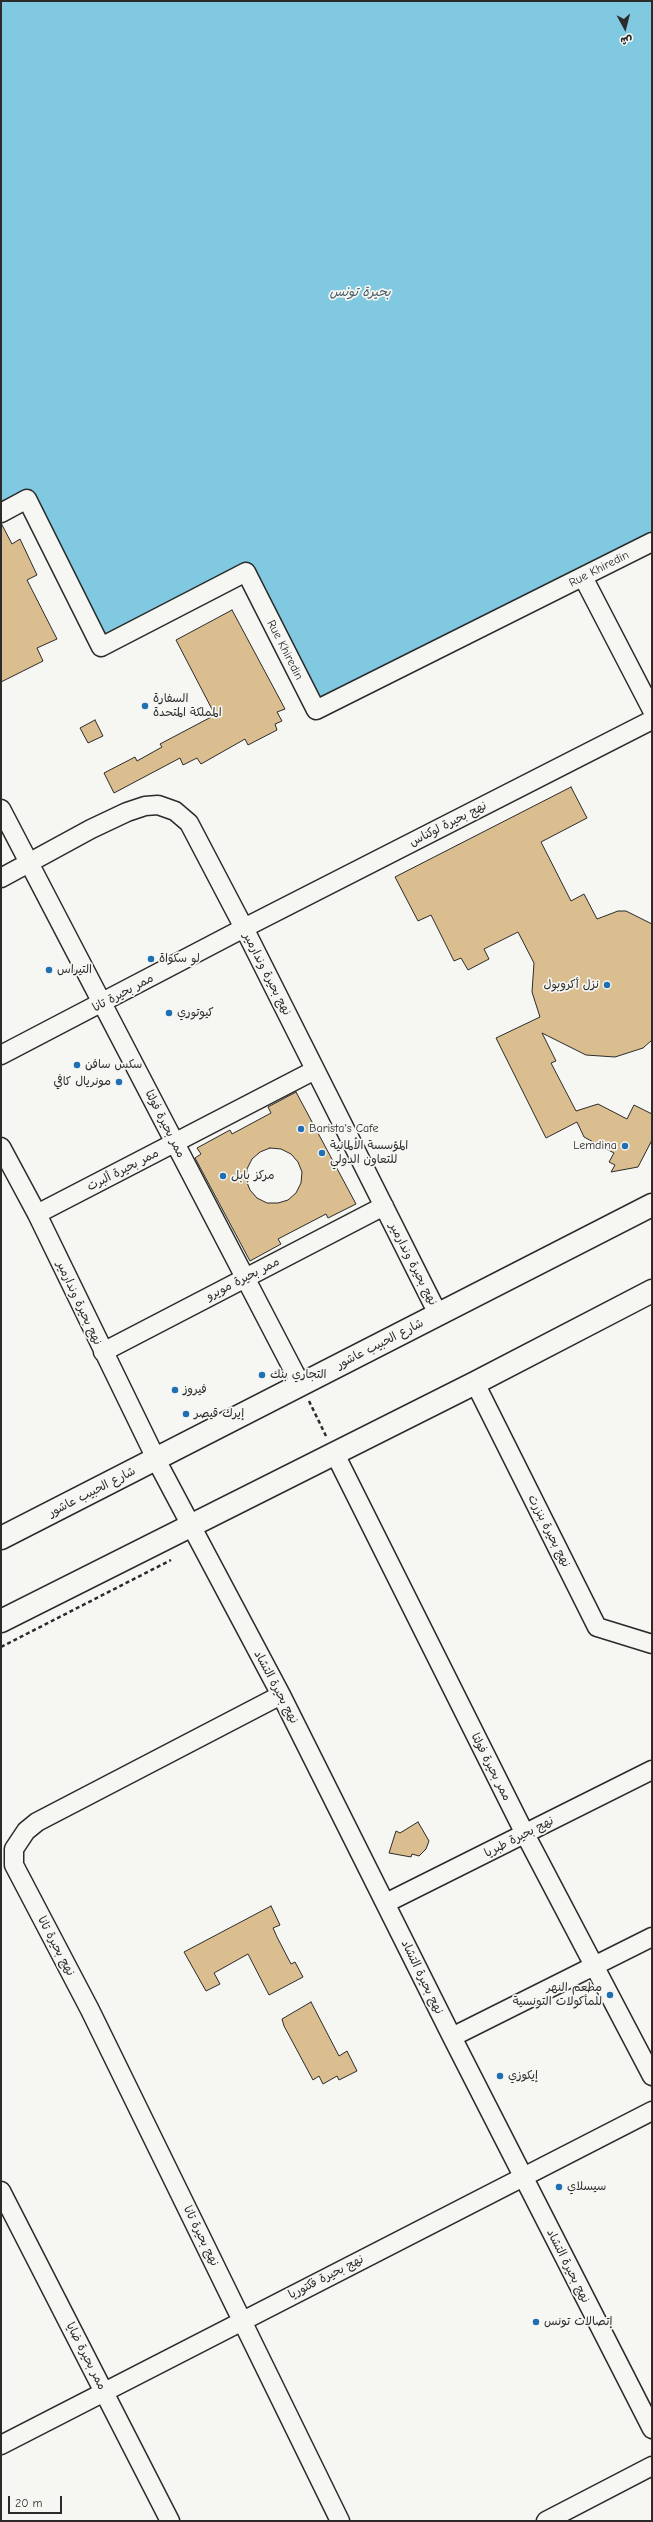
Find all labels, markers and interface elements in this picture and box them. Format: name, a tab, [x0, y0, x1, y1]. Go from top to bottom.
north arrow	[605, 8, 645, 48]
text: ش	[620, 33, 633, 48]
water label: بحيرة تونس	[330, 284, 390, 300]
street label: Rue Khiredin	[567, 548, 631, 590]
street label: Rue Khiredin	[264, 618, 306, 682]
place label: السفارة المملكة المتحدة	[153, 692, 222, 720]
marker: السفارة المملكة المتحدة	[140, 701, 150, 711]
street label: نهج بحيرة لوكناس	[407, 798, 489, 850]
street label: نهج بحيرة وندارمير	[240, 930, 294, 1018]
place label: لو سكواة	[159, 952, 200, 966]
marker: لو سكواة	[146, 954, 156, 964]
place label: التيراس	[57, 963, 92, 977]
marker: التيراس	[44, 965, 54, 975]
street label: ممر بحيرة تانا	[90, 971, 156, 1015]
place label: نزل أكروبول	[543, 978, 599, 992]
marker: نزل أكروبول	[602, 980, 612, 990]
place label: كيوتوري	[177, 1006, 214, 1020]
marker: كيوتوري	[164, 1008, 174, 1018]
place label: سكس سافن	[85, 1058, 142, 1072]
marker: سكس سافن	[72, 1060, 82, 1070]
place label: مونريال كافي	[53, 1075, 111, 1089]
marker: مونريال كافي	[114, 1077, 124, 1087]
street label: ممر بحيرة فولتا	[142, 1088, 188, 1160]
place label: Barista's Cafe	[309, 1122, 378, 1136]
marker: Barista's Cafe	[296, 1124, 306, 1134]
place label: المؤسسة الألمانية للتعاون الدولي	[330, 1139, 408, 1167]
place label: Lemdina	[573, 1139, 617, 1153]
marker: Lemdina	[620, 1141, 630, 1151]
street label: ممر بحيرة ألبرت	[85, 1146, 161, 1194]
marker: المؤسسة الألمانية للتعاون الدولي	[317, 1148, 327, 1158]
place label: مركز بابل	[231, 1169, 274, 1183]
marker: مركز بابل	[218, 1171, 228, 1181]
street label: نهج بحيرة وندارمير	[386, 1220, 440, 1308]
street label: ممر بحيرة مويرو	[204, 1254, 282, 1304]
street label: نهج بحيرة وندارمير	[53, 1259, 105, 1347]
street label: شارع الحبيب عاشور	[334, 1316, 426, 1372]
place label: التجاري بنك	[270, 1368, 327, 1382]
marker: التجاري بنك	[257, 1370, 267, 1380]
place label: فيروز	[183, 1383, 207, 1397]
marker: فيروز	[170, 1385, 180, 1395]
place label: إيرك قيصر	[194, 1407, 244, 1421]
marker: إيرك قيصر	[181, 1409, 191, 1419]
street label: شارع الحبيب عاشور	[46, 1464, 138, 1520]
street label: نهج بحيرة بنزرت	[525, 1492, 573, 1570]
street label: نهج بحيرة التشاد	[251, 1648, 301, 1726]
street label: ممر بحيرة فولتا	[468, 1731, 514, 1803]
street label: نهج بحيرة طبريا	[482, 1813, 556, 1861]
street label: نهج بحيرة تانا	[34, 1914, 78, 1978]
street label: نهج بحيرة التشاد	[398, 1938, 446, 2016]
place label: مطعم النهر للمأكولات التونسية	[513, 1981, 602, 2009]
marker: مطعم النهر للمأكولات التونسية	[605, 1990, 615, 2000]
place label: إيكوزي	[508, 2069, 538, 2083]
marker: إيكوزي	[495, 2071, 505, 2081]
place label: سيسلاي	[567, 2180, 606, 2194]
marker: سيسلاي	[554, 2182, 564, 2192]
street label: نهج بحيرة تانا	[180, 2203, 222, 2269]
street label: نهج بحيرة التشاد	[543, 2227, 593, 2305]
street label: نهج بحيرة فكتوريا	[286, 2252, 366, 2302]
place label: إتصالات تونس	[544, 2315, 612, 2329]
marker: إتصالات تونس	[531, 2317, 541, 2327]
street label: ممر بحيرة ضايا	[63, 2320, 109, 2392]
scale bar	[10, 2488, 64, 2514]
text: 20 m	[15, 2496, 43, 2510]

